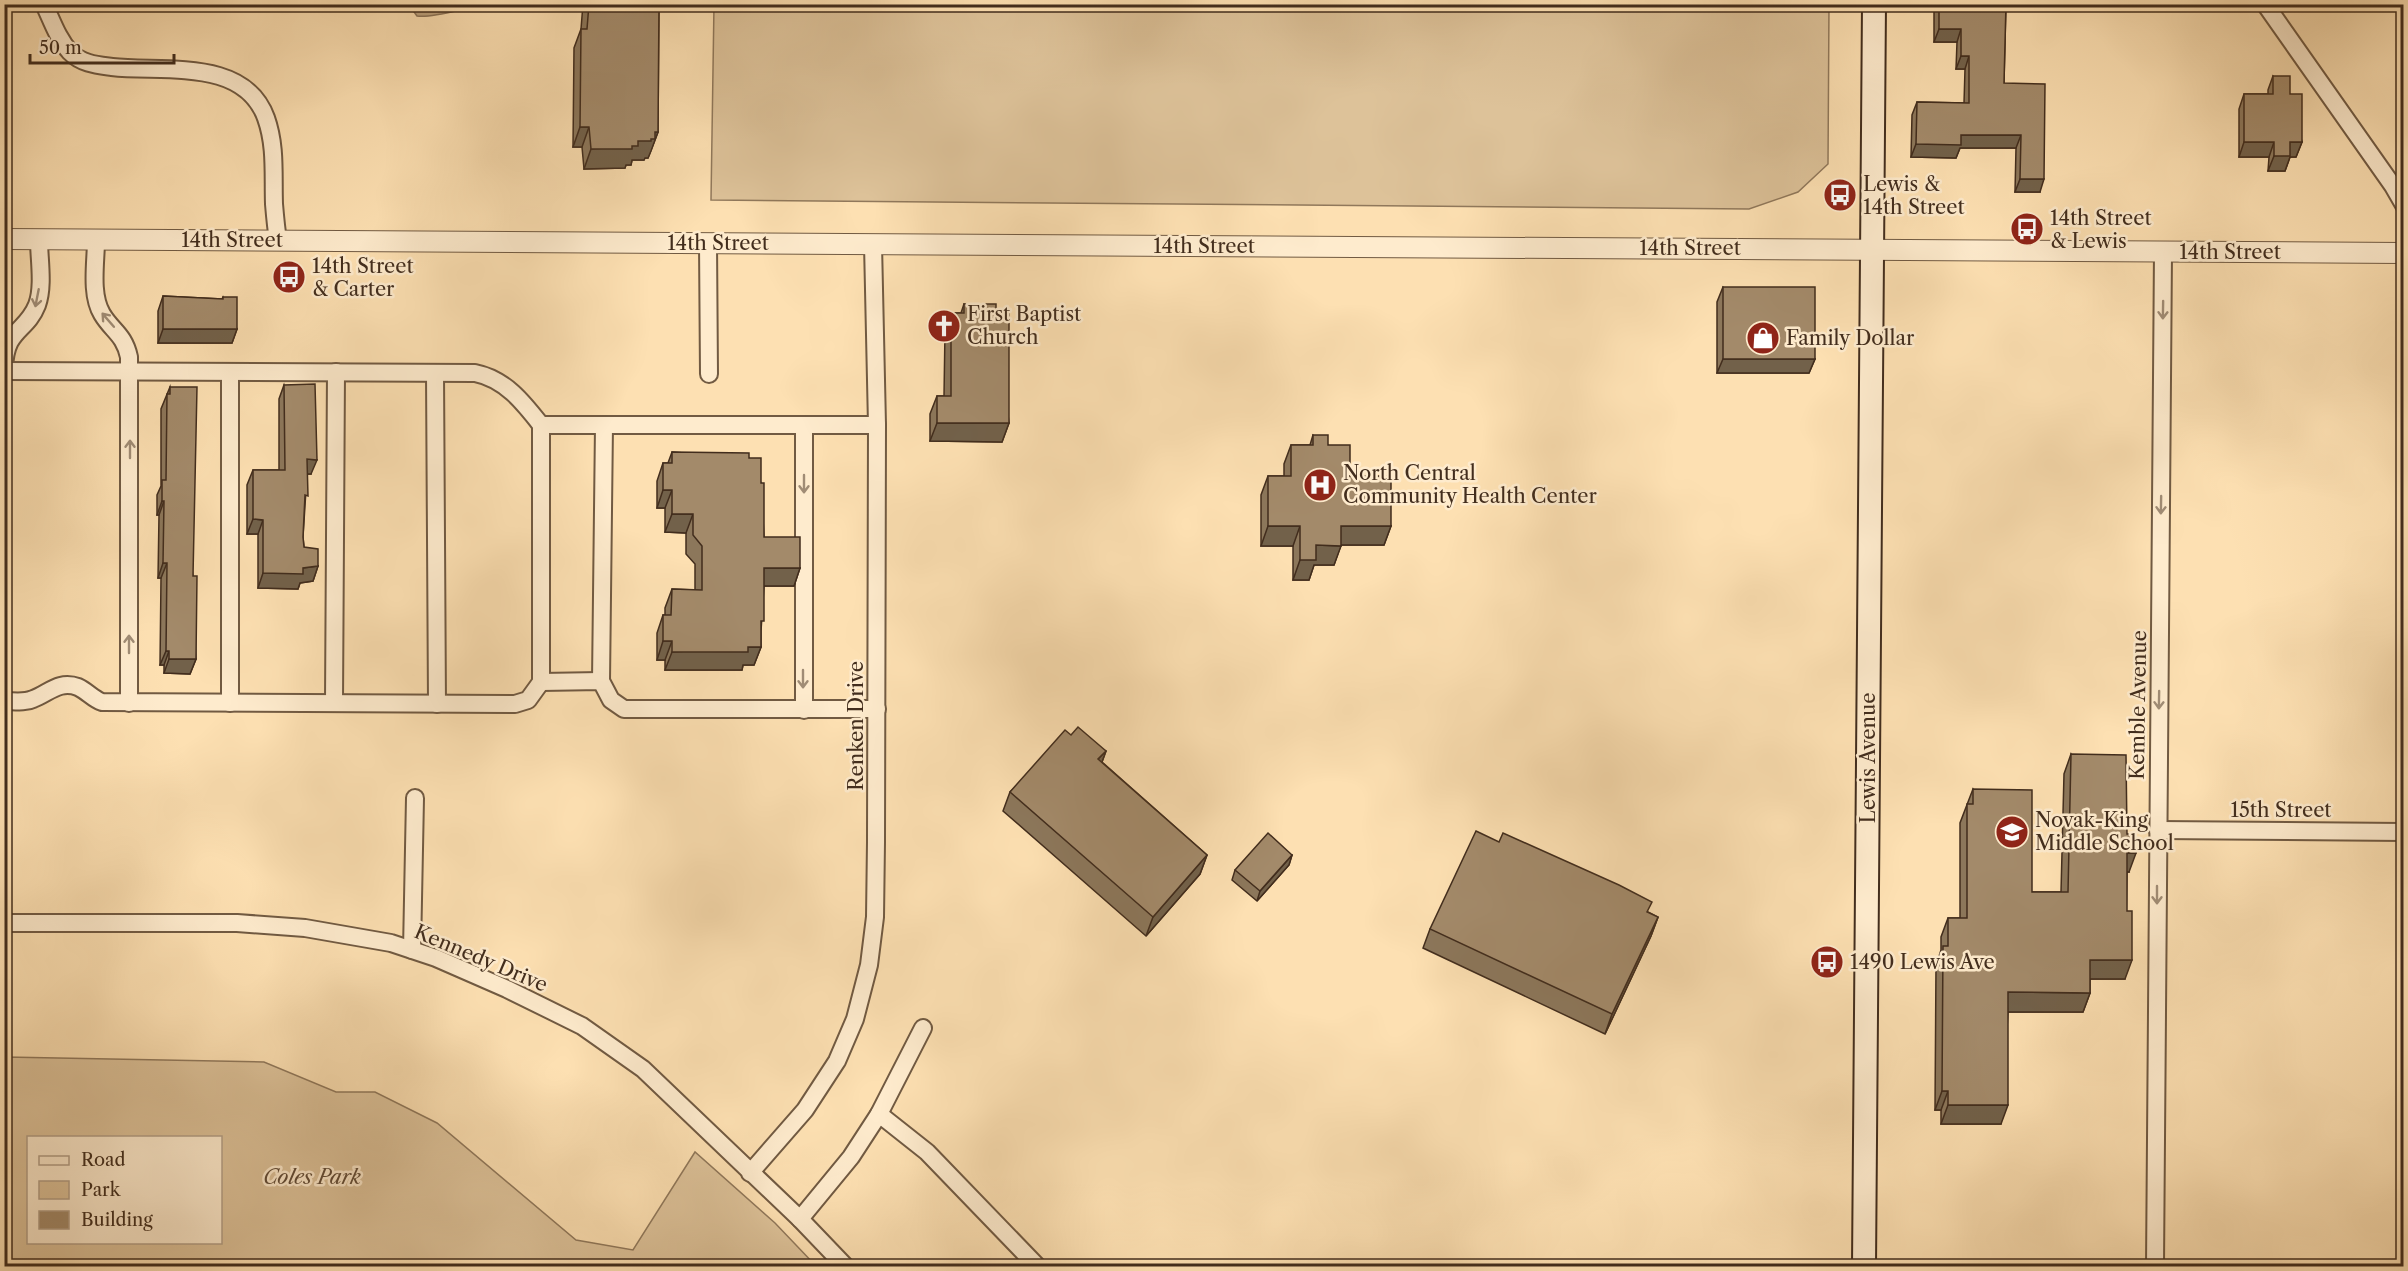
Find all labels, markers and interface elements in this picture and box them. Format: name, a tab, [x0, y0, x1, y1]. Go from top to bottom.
scale bar	[30, 27, 174, 65]
text: 50 m	[39, 37, 82, 59]
place label: Lewis & 14th Street	[1863, 172, 1965, 219]
bus stop icon: Lewis & 14th Street	[1822, 177, 1858, 213]
place label: 14th Street & Lewis	[2050, 206, 2152, 253]
bus stop icon: 14th Street & Lewis	[2009, 211, 2045, 247]
street label: 14th Street	[181, 228, 283, 252]
street label: 14th Street	[667, 231, 769, 255]
street label: 14th Street	[1153, 234, 1255, 258]
street label: 14th Street	[1639, 236, 1741, 260]
street label: 14th Street	[2179, 240, 2281, 264]
place label: 14th Street & Carter	[312, 254, 414, 301]
bus stop icon: 14th Street & Carter	[271, 259, 307, 295]
one-way arrow	[31, 288, 42, 307]
one-way arrow	[2157, 300, 2169, 320]
place label: First Baptist Church	[967, 302, 1081, 349]
church icon: First Baptist Church	[926, 308, 962, 344]
one-way arrow	[101, 312, 114, 328]
shop icon: Family Dollar	[1745, 320, 1781, 356]
place label: Family Dollar	[1786, 326, 1915, 350]
one-way arrow	[124, 440, 135, 460]
place label: North Central Community Health Center	[1343, 461, 1597, 508]
hospital icon: North Central Community Health Center	[1302, 467, 1338, 503]
one-way arrow	[798, 473, 810, 493]
one-way arrow	[2155, 495, 2167, 515]
street label: Kemble Avenue	[2125, 630, 2151, 780]
one-way arrow	[123, 635, 135, 655]
street label: Renken Drive	[844, 661, 868, 791]
one-way arrow	[798, 668, 809, 688]
one-way arrow	[2153, 690, 2165, 710]
street label: Lewis Avenue	[1856, 693, 1880, 823]
street label: 15th Street	[2231, 798, 2331, 822]
place label: Novak-King Middle School	[2035, 808, 2174, 855]
school or university icon: Novak-King Middle School	[1994, 814, 2030, 850]
one-way arrow	[2151, 885, 2163, 905]
street label: Kennedy Drive	[411, 919, 551, 997]
bus stop icon: 1490 Lewis Ave	[1809, 944, 1845, 980]
place label: 1490 Lewis Ave	[1850, 950, 1995, 974]
legend	[27, 1136, 222, 1244]
text: Road	[81, 1149, 126, 1171]
park label: Coles Park	[263, 1165, 361, 1189]
text: Park	[81, 1179, 122, 1201]
text: Building	[81, 1209, 153, 1231]

